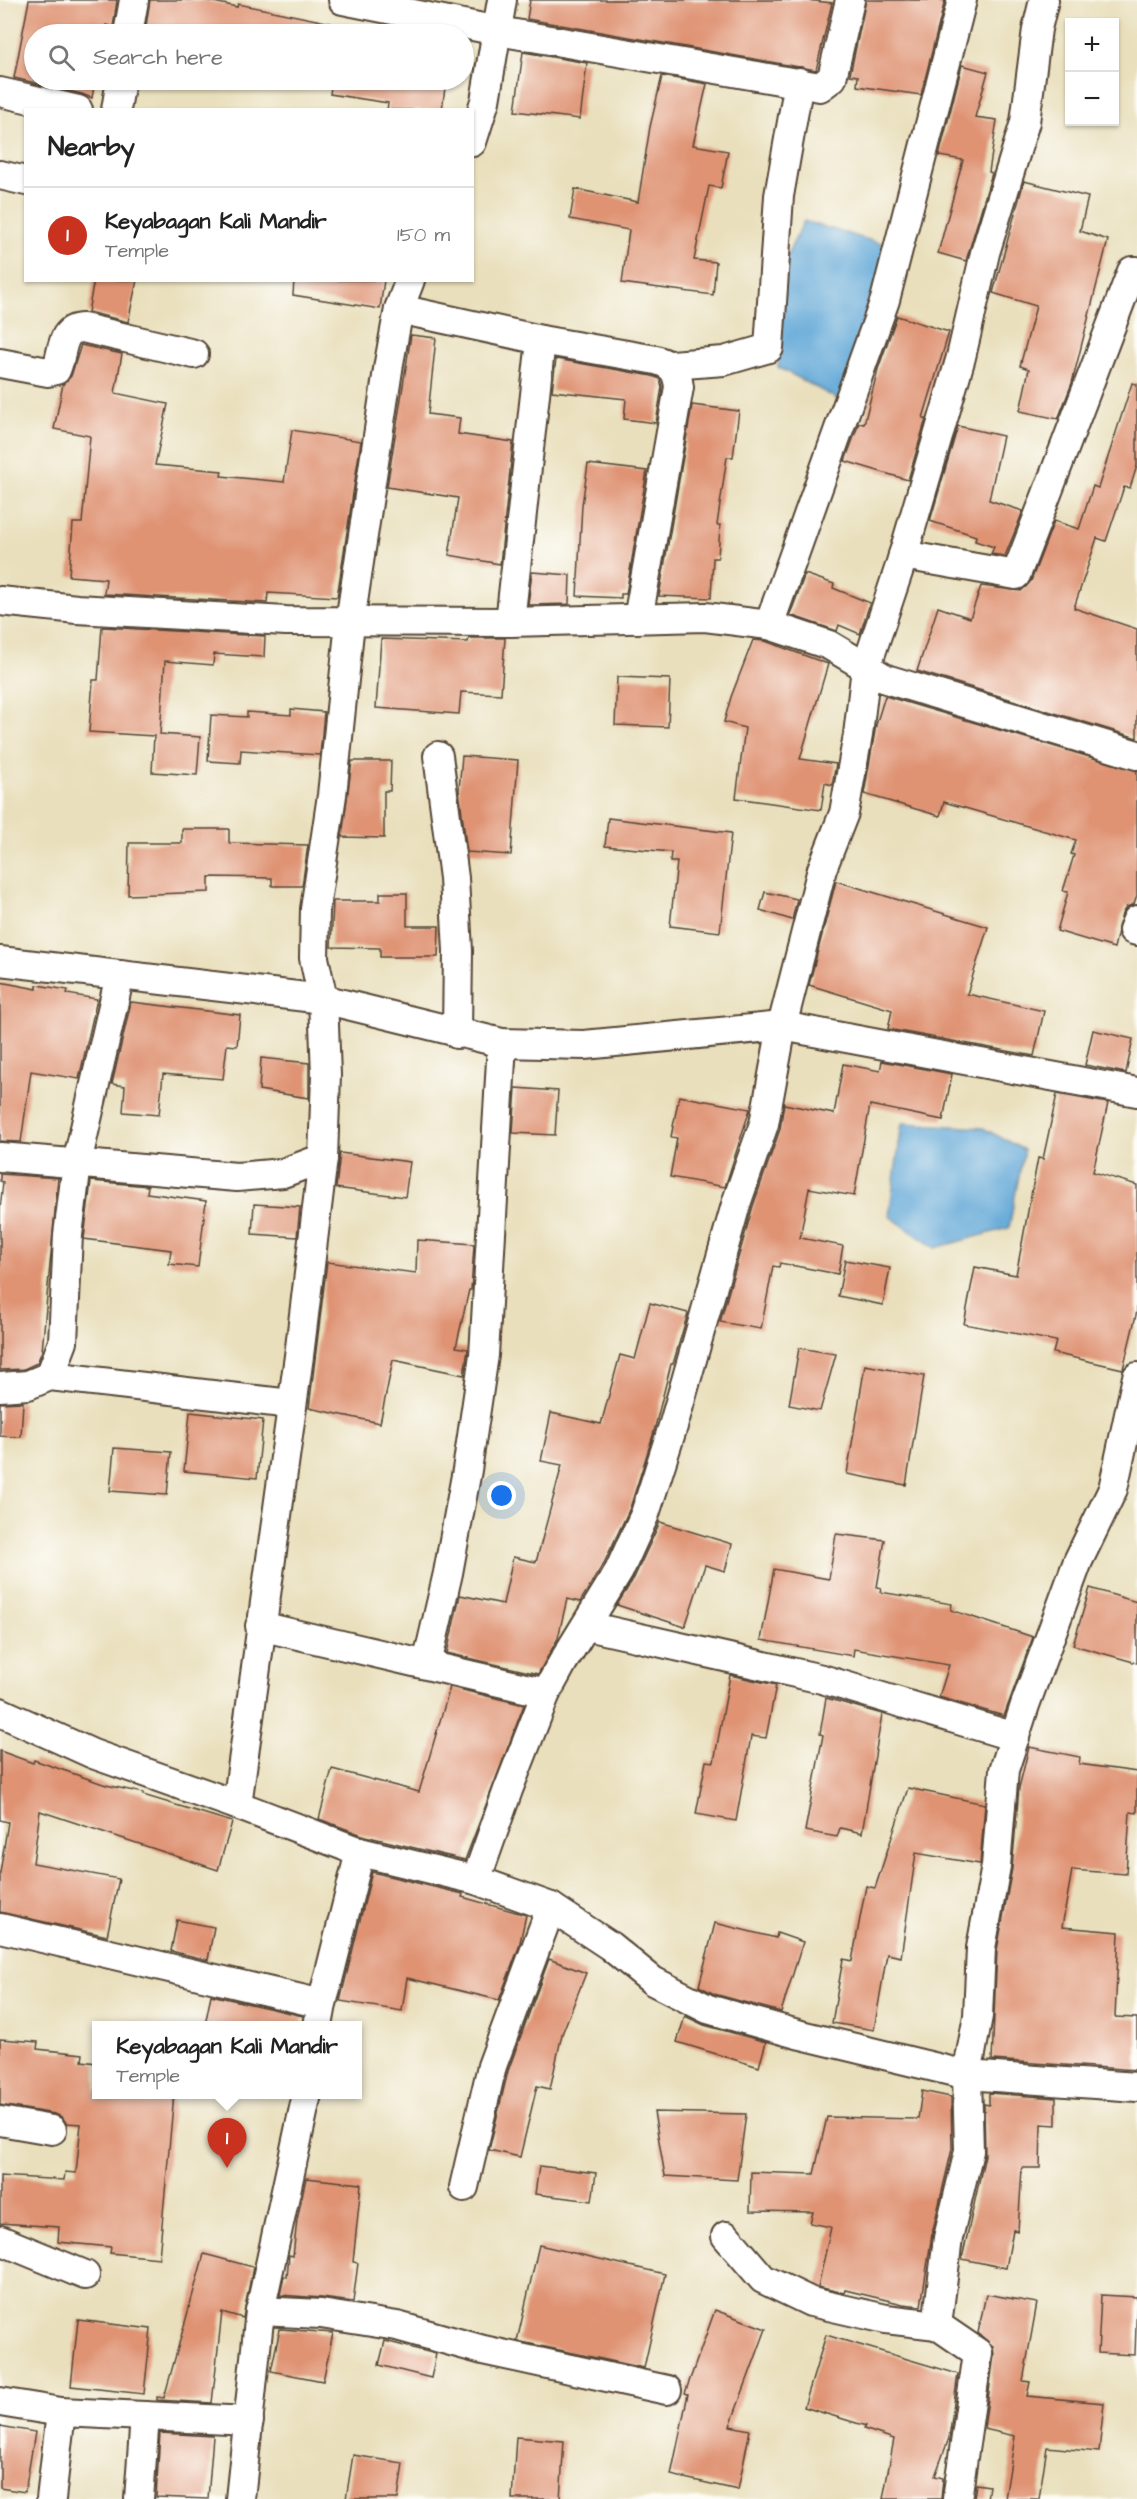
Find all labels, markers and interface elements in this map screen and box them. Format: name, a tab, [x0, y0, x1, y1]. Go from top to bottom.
map controls	[1065, 18, 1119, 126]
button: +	[1065, 18, 1119, 72]
search box	[24, 24, 474, 90]
icon: search	[45, 41, 78, 74]
text: Search here	[93, 42, 223, 73]
button: −	[1065, 72, 1119, 126]
text: Nearby	[48, 129, 135, 165]
text: Keyabagan Kali Mandir	[105, 206, 327, 237]
text: 1	[66, 221, 69, 249]
text: 150 m	[397, 221, 450, 249]
text: Temple	[105, 237, 169, 265]
your location	[487, 1481, 516, 1510]
popup	[92, 2021, 362, 2099]
text: Keyabagan Kali Mandir	[116, 2031, 338, 2062]
text: Temple	[116, 2062, 180, 2090]
pin: 1	[208, 2118, 246, 2168]

